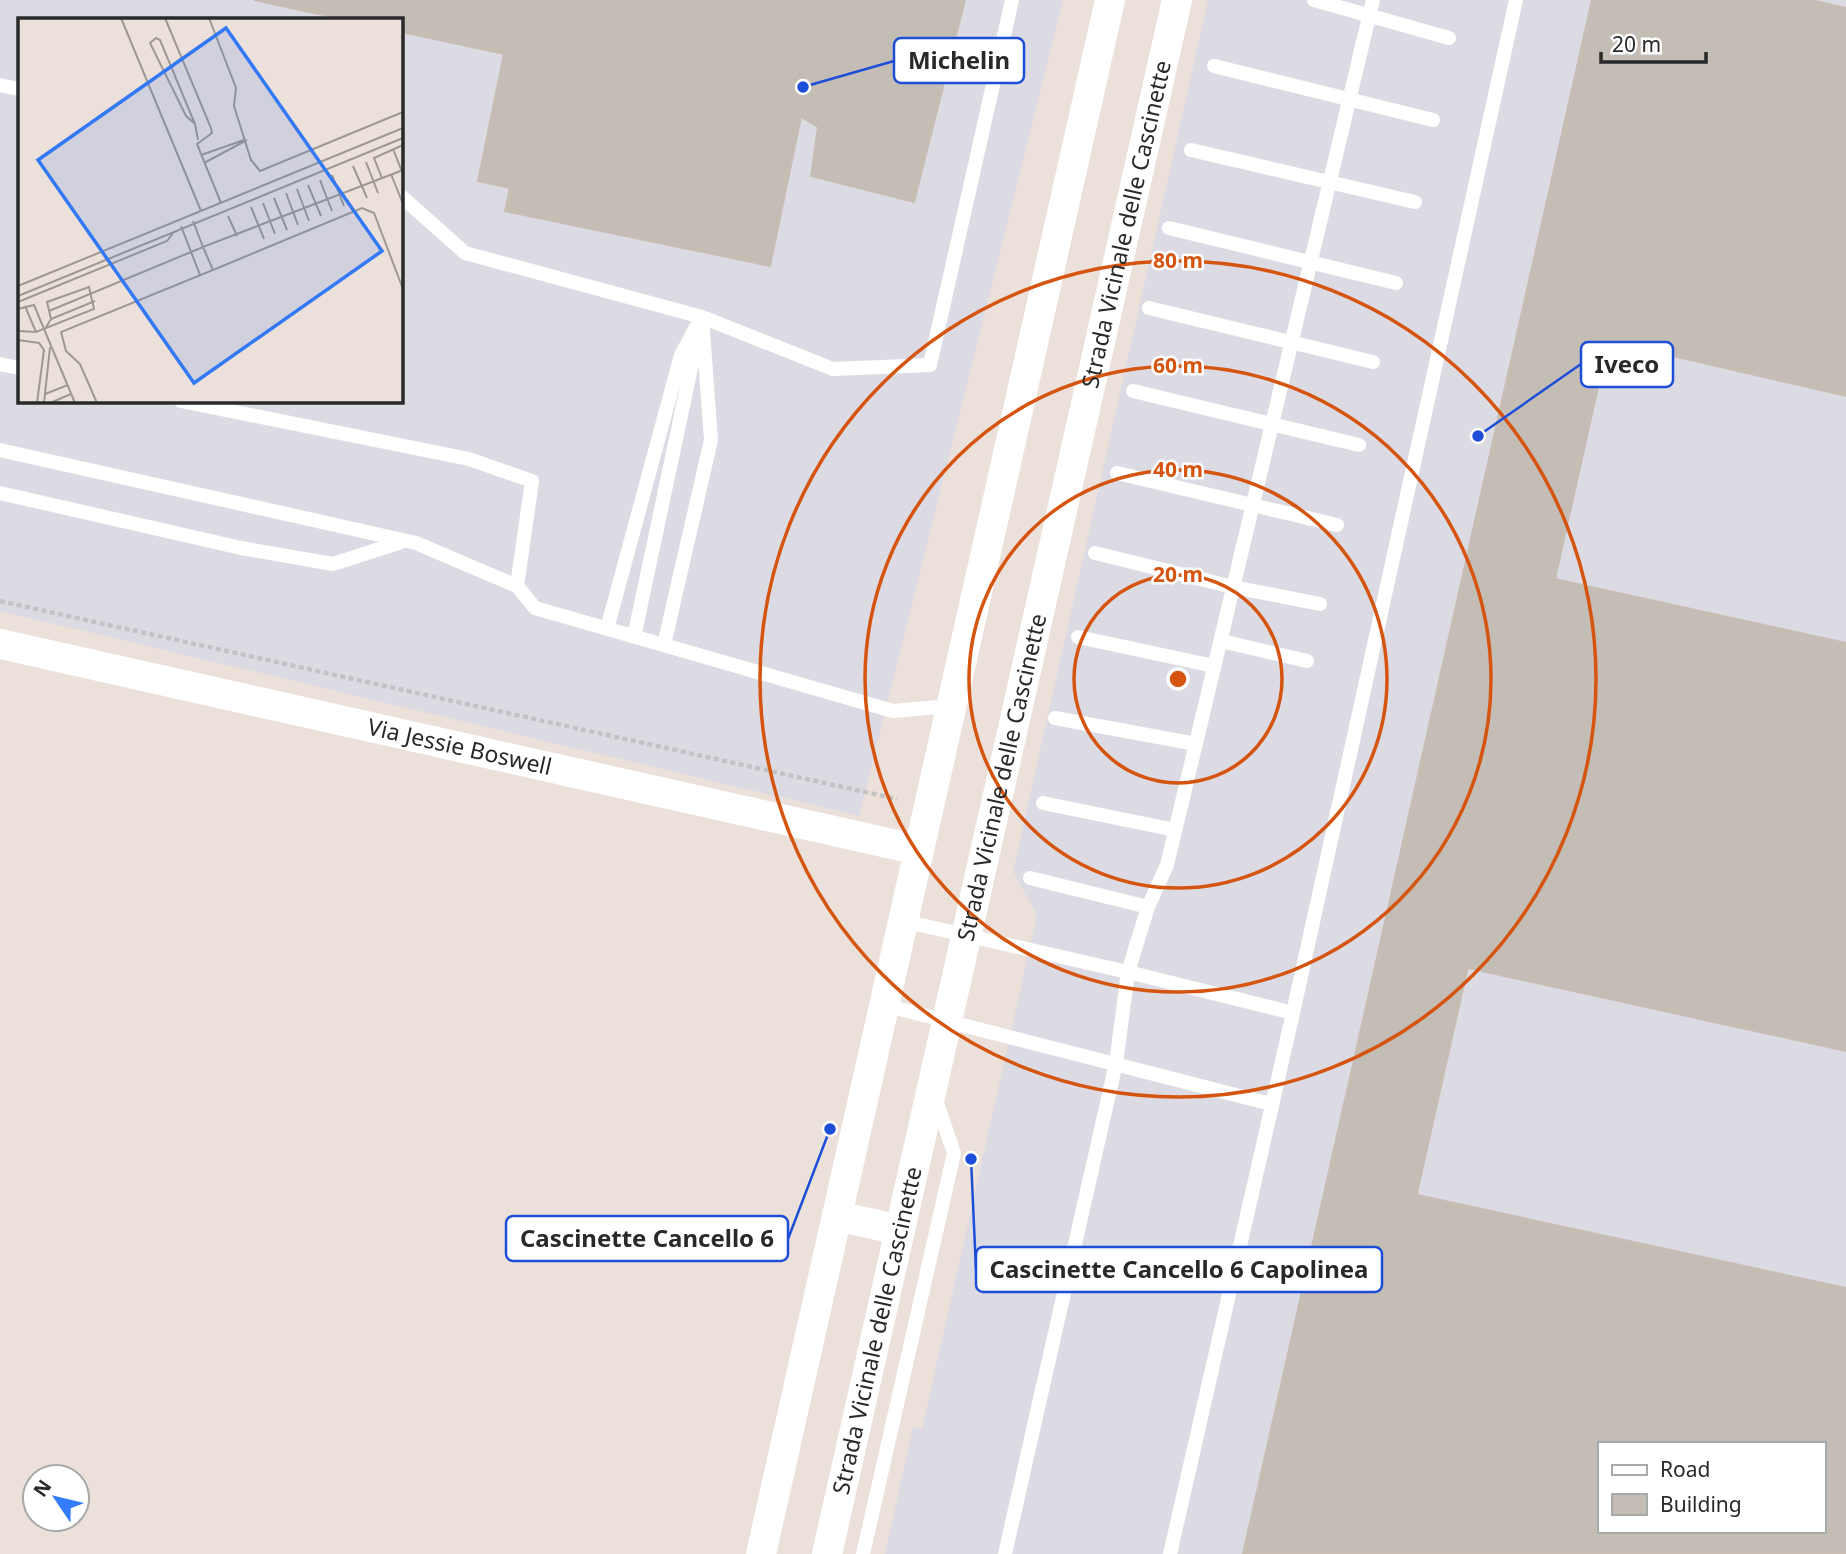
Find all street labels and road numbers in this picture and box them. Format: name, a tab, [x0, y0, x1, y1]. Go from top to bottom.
street label: Strada Vicinale delle Cascinette	[1073, 57, 1178, 391]
street label: Strada Vicinale delle Cascinette	[949, 610, 1053, 944]
street label: Via Jessie Boswell	[365, 710, 555, 782]
street label: Strada Vicinale delle Cascinette	[824, 1163, 929, 1497]

